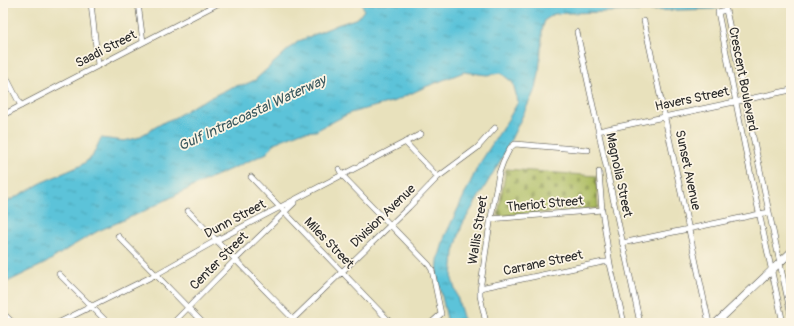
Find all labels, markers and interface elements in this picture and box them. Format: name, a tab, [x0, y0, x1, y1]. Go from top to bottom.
street label: Saadi Street	[73, 26, 140, 71]
street label: Crescent Boulevard	[725, 26, 761, 132]
water label: Gulf Intracoastal Waterway	[176, 70, 330, 155]
street label: Havers Street	[654, 83, 731, 115]
street label: Sunset Avenue	[672, 128, 704, 212]
street label: Magnolia Street	[602, 131, 636, 220]
street label: Division Avenue	[347, 181, 419, 251]
street label: Theriot Street	[506, 193, 585, 215]
street label: Wallis Street	[465, 194, 491, 266]
street label: Dunn Street	[202, 196, 269, 242]
street label: Miles Street	[301, 214, 358, 273]
street label: Center Street	[187, 228, 252, 293]
street label: Carrane Street	[502, 247, 585, 279]

